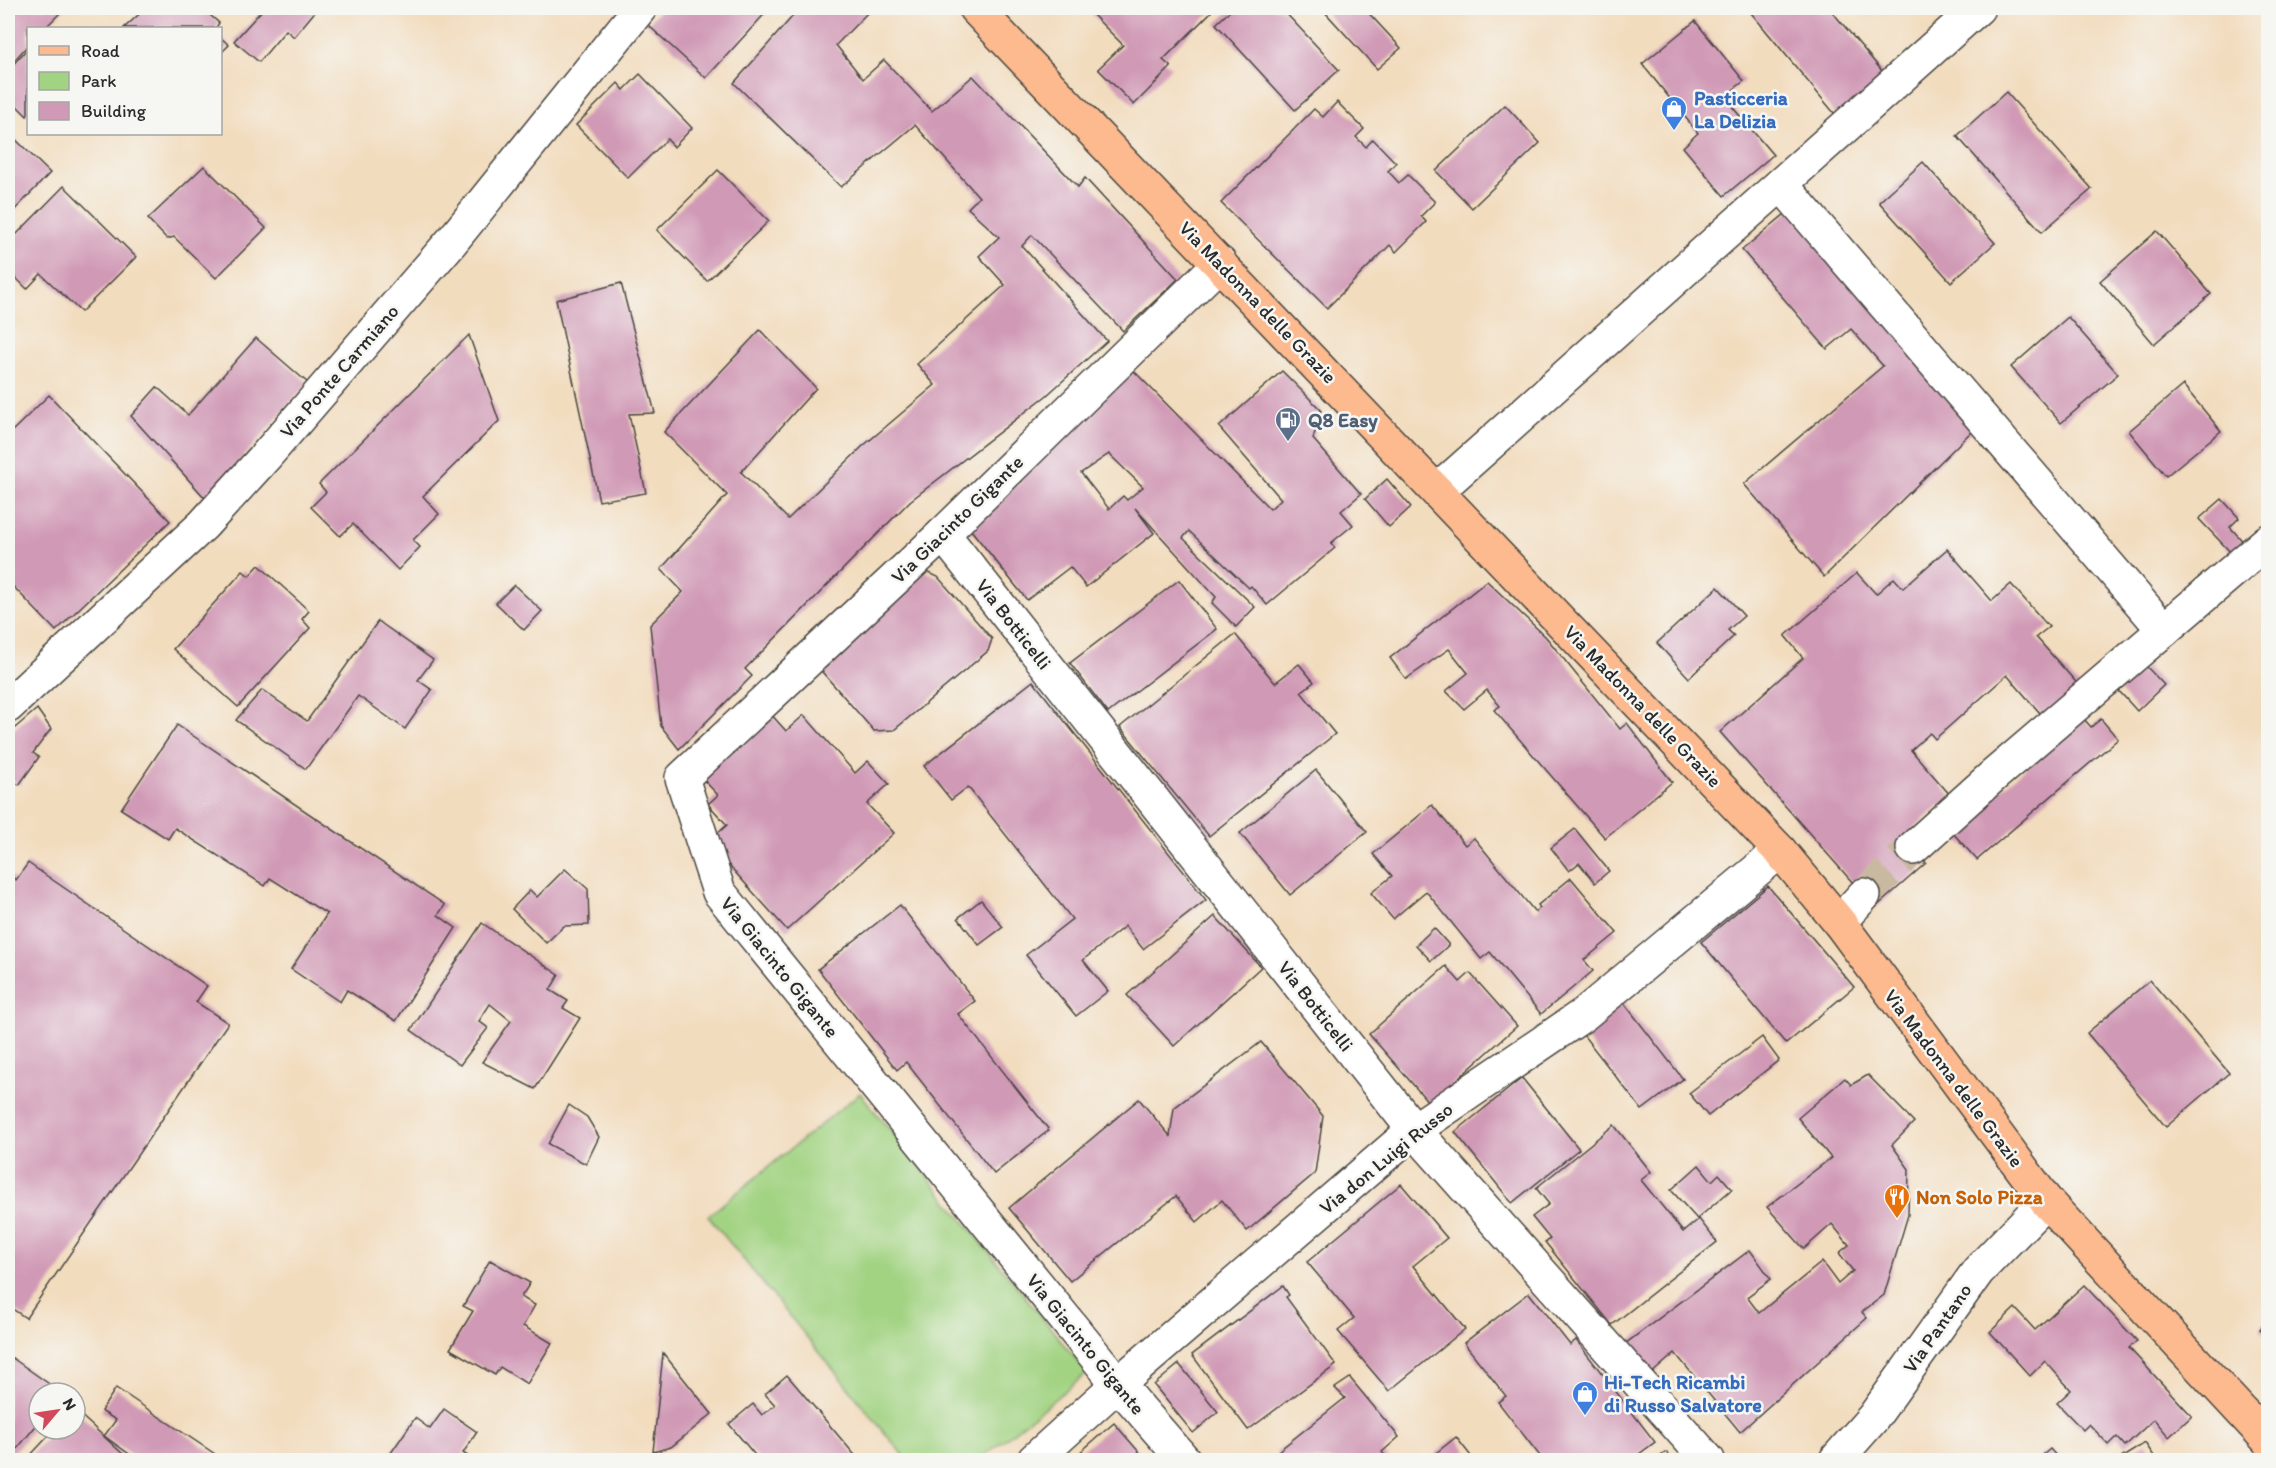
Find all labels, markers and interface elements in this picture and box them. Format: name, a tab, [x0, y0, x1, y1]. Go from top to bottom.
legend	[27, 27, 222, 135]
text: Road	[81, 40, 120, 62]
text: Park	[81, 70, 116, 92]
place label: Pasticceria La Delizia	[1694, 86, 1788, 133]
shop icon: Pasticceria La Delizia	[1659, 94, 1689, 132]
text: Building	[81, 100, 147, 122]
street label: Via Madonna delle Grazie	[1174, 216, 1342, 388]
street label: Via Ponte Carmiano	[274, 299, 404, 443]
fuel station icon: Q8 Easy	[1273, 405, 1303, 443]
place label: Q8 Easy	[1308, 408, 1378, 433]
street label: Via Giacinto Gigante	[886, 450, 1028, 588]
street label: Via Botticelli	[971, 574, 1057, 674]
street label: Via Madonna delle Grazie	[1559, 620, 1727, 792]
street label: Via Giacinto Gigante	[716, 892, 844, 1042]
street label: Via Botticelli	[1273, 956, 1359, 1056]
street label: Via Madonna delle Grazie	[1879, 984, 2029, 1172]
street label: Via don Luigi Russo	[1314, 1097, 1458, 1219]
restaurant icon: Non Solo Pizza	[1882, 1182, 1912, 1220]
place label: Non Solo Pizza	[1916, 1185, 2043, 1209]
street label: Via Giacinto Gigante	[1022, 1269, 1150, 1419]
street label: Via Pantano	[1897, 1279, 1977, 1377]
place label: Hi-Tech Ricambi di Russo Salvatore	[1604, 1370, 1762, 1417]
shop icon: Hi-Tech Ricambi di Russo Salvatore	[1570, 1379, 1600, 1417]
north arrow	[27, 1381, 87, 1441]
text: N	[59, 1395, 81, 1413]

